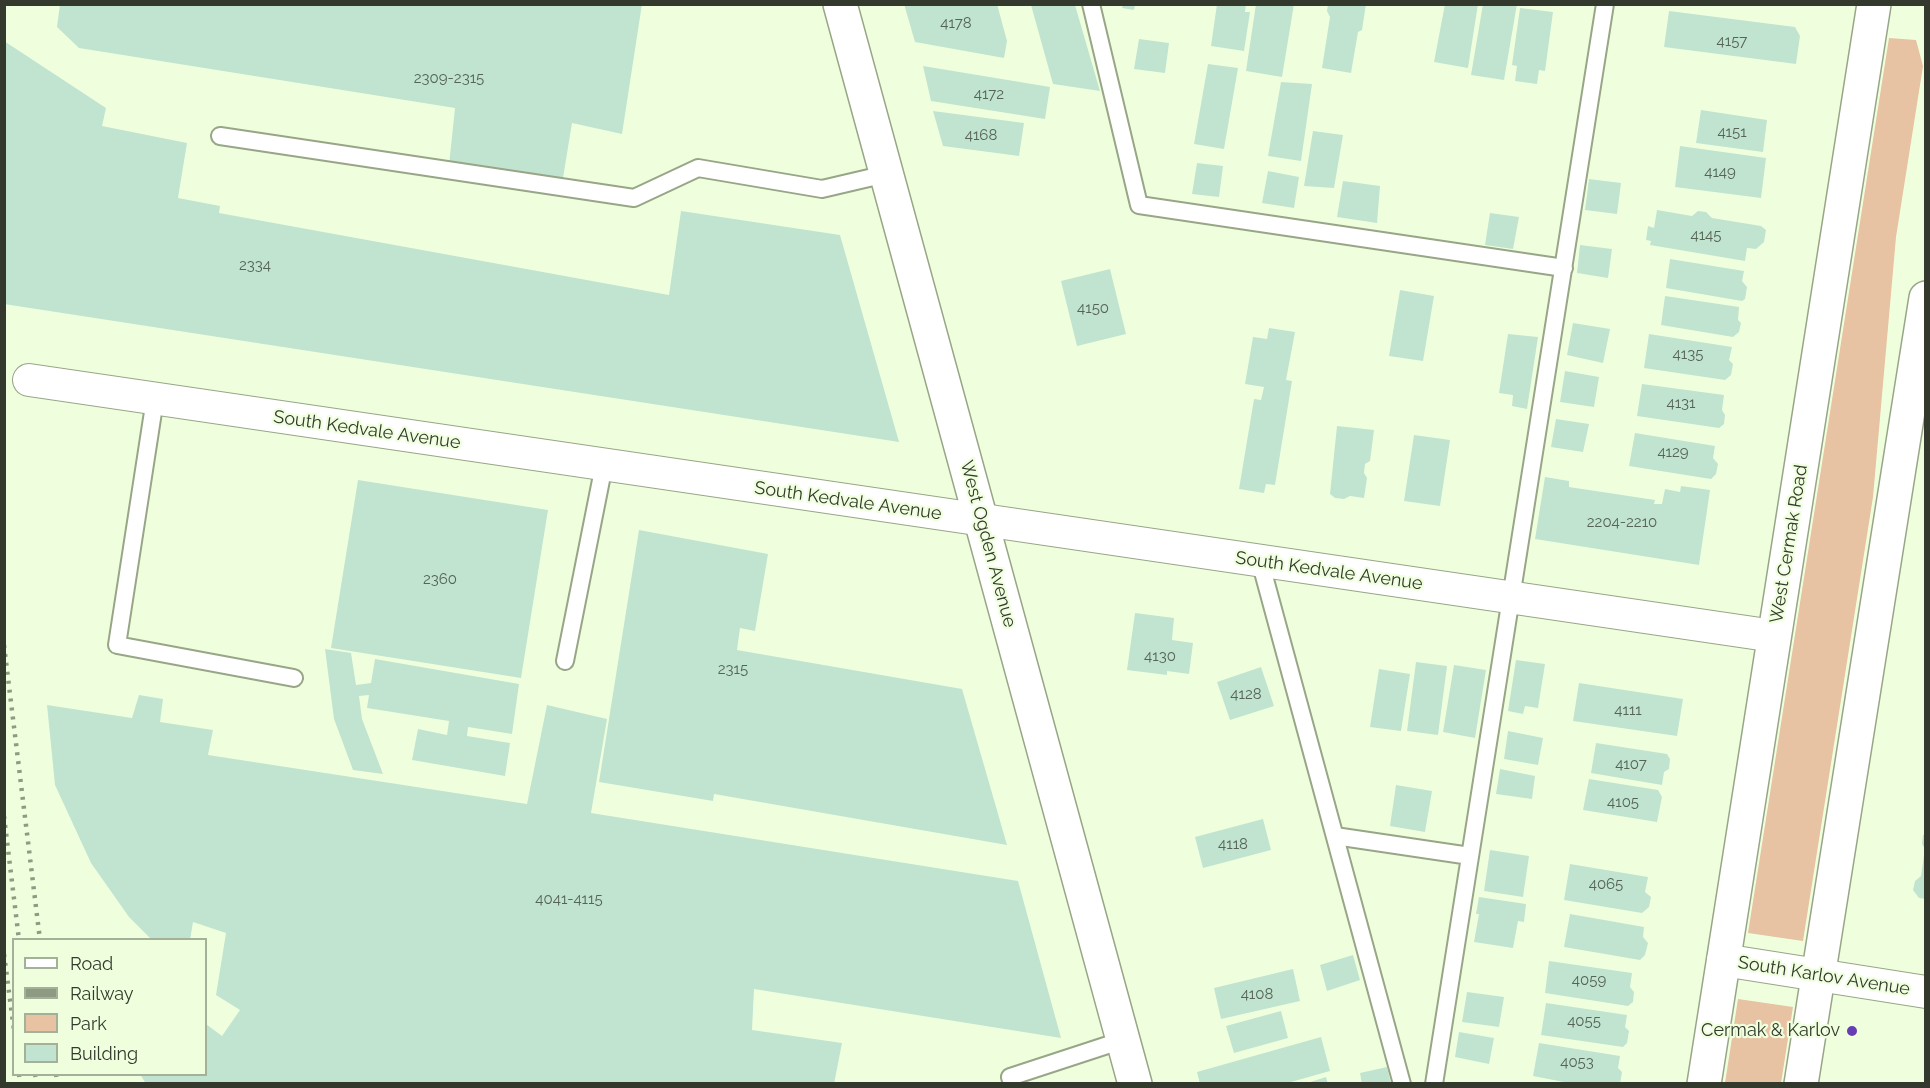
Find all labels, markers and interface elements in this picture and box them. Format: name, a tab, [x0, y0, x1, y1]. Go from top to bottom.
house number: 4178	[940, 14, 972, 32]
house number: 4157	[1717, 32, 1747, 50]
house number: 2309-2315	[414, 69, 484, 87]
house number: 4172	[974, 85, 1004, 103]
house number: 4151	[1717, 123, 1747, 141]
house number: 4168	[965, 126, 997, 144]
house number: 4149	[1704, 163, 1736, 181]
house number: 4145	[1691, 226, 1721, 244]
house number: 2334	[239, 256, 271, 274]
house number: 4150	[1077, 299, 1109, 317]
house number: 4135	[1673, 345, 1703, 363]
house number: 4131	[1666, 394, 1696, 412]
street label: South Kedvale Avenue	[272, 406, 462, 454]
house number: 4129	[1657, 443, 1689, 461]
street label: West Ogden Avenue	[955, 458, 1021, 630]
street label: West Cermak Road	[1766, 463, 1812, 625]
street label: South Kedvale Avenue	[753, 477, 943, 525]
house number: 2204-2210	[1587, 513, 1657, 531]
street label: South Kedvale Avenue	[1234, 547, 1424, 595]
house number: 2360	[423, 570, 457, 588]
house number: 4130	[1144, 647, 1176, 665]
house number: 2315	[718, 660, 748, 678]
house number: 4128	[1230, 685, 1262, 703]
house number: 4111	[1614, 701, 1642, 719]
house number: 4107	[1615, 755, 1647, 773]
house number: 4105	[1607, 793, 1639, 811]
house number: 4118	[1218, 835, 1248, 853]
house number: 4065	[1589, 875, 1623, 893]
house number: 4041-4115	[535, 890, 603, 908]
legend	[12, 938, 207, 1076]
street label: South Karlov Avenue	[1736, 952, 1912, 1000]
text: Road	[70, 953, 113, 974]
house number: 4059	[1572, 971, 1606, 989]
text: Railway	[70, 983, 134, 1004]
house number: 4108	[1241, 985, 1273, 1003]
house number: 4055	[1567, 1012, 1601, 1030]
text: Park	[70, 1013, 107, 1034]
place label: Cermak & Karlov	[1701, 1020, 1840, 1042]
marker: Cermak & Karlov	[1845, 1024, 1859, 1038]
text: Building	[70, 1043, 138, 1064]
house number: 4053	[1560, 1053, 1594, 1071]

